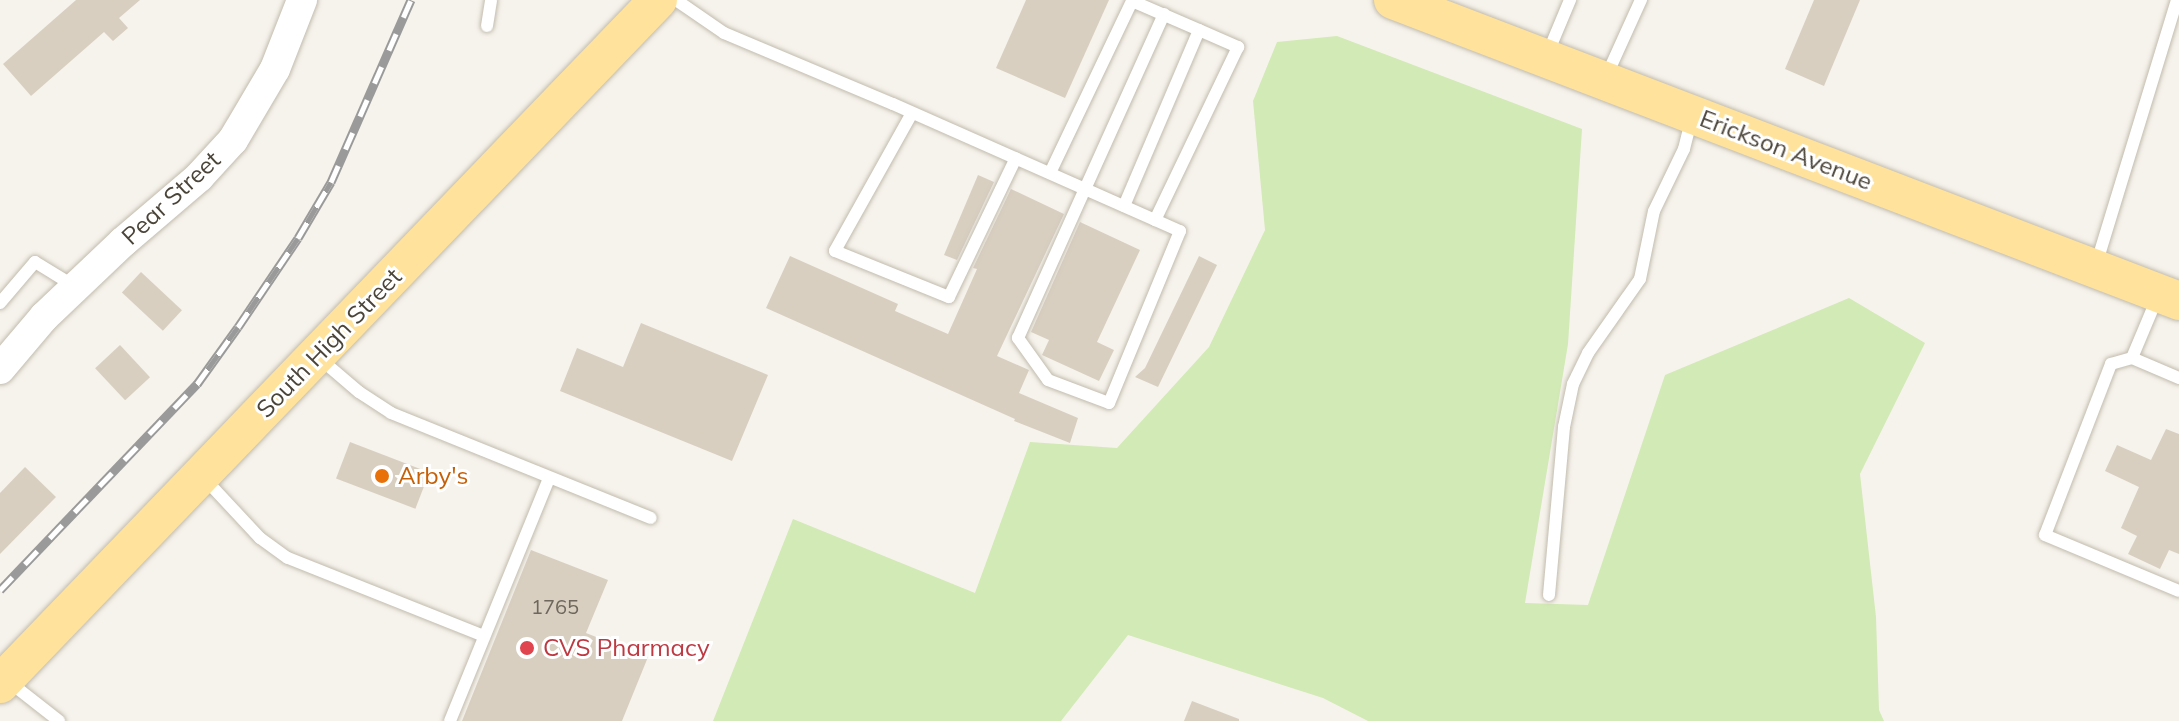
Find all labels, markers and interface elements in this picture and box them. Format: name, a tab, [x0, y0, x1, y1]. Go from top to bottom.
street label: Erickson Avenue	[1696, 104, 1876, 196]
street label: Pear Street	[116, 145, 226, 251]
street label: South High Street	[250, 262, 408, 424]
place label: Arby's	[398, 462, 469, 490]
marker: Arby's	[373, 467, 391, 485]
house number: 1765	[531, 594, 579, 618]
place label: CVS Pharmacy	[543, 634, 710, 662]
marker: CVS Pharmacy	[518, 639, 536, 657]

